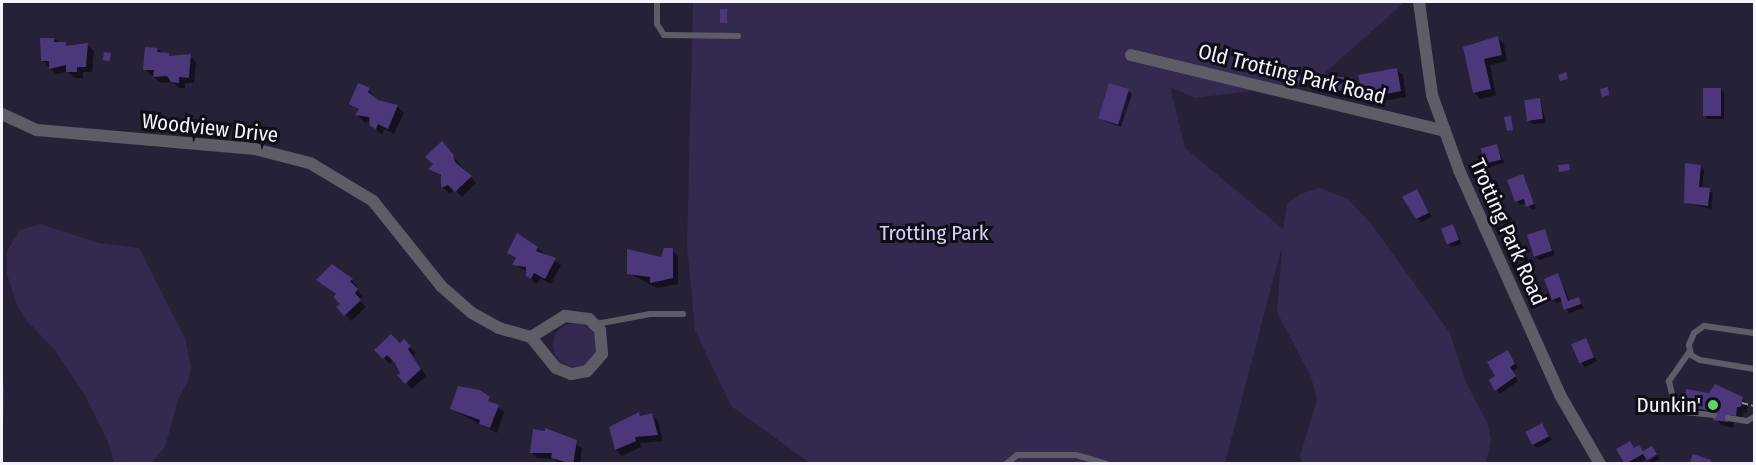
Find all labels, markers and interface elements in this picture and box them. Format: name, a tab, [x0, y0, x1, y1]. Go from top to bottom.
street label: Old Trotting Park Road	[1196, 39, 1388, 109]
street label: Woodview Drive	[141, 108, 279, 148]
street label: Trotting Park Road	[1464, 155, 1552, 309]
park label: Trotting Park	[879, 220, 989, 246]
place label: Dunkin'	[1637, 392, 1701, 418]
marker: Dunkin'	[1706, 398, 1720, 412]

